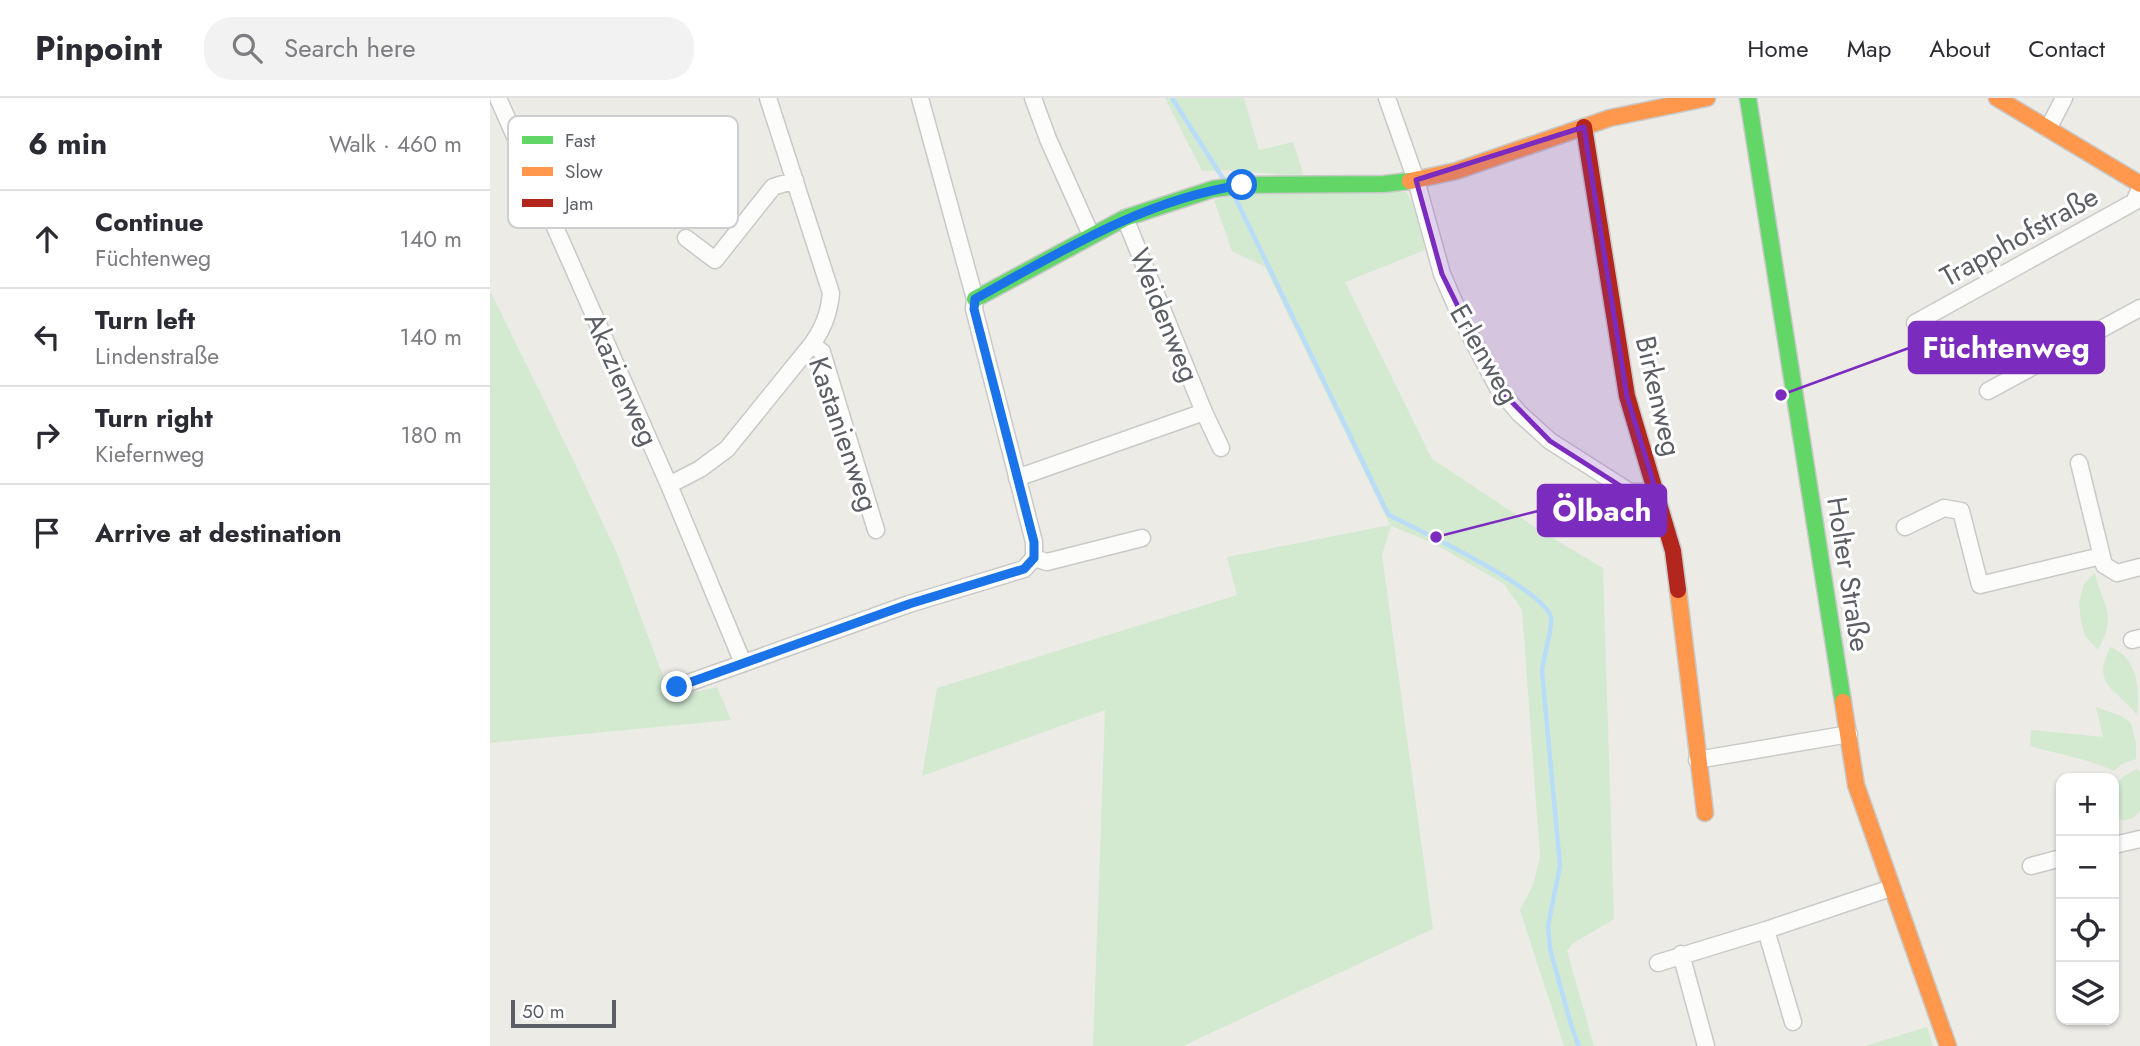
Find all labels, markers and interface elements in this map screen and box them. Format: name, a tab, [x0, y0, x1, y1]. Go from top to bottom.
search box	[204, 17, 694, 80]
text: Pinpoint	[35, 25, 162, 72]
icon: search	[228, 29, 266, 67]
text: Search here	[284, 29, 416, 67]
text: Home	[1747, 31, 1809, 66]
text: Map	[1847, 31, 1891, 66]
text: About	[1929, 31, 1990, 66]
text: Contact	[2028, 31, 2105, 66]
legend	[508, 116, 738, 228]
text: 6 min	[28, 122, 107, 165]
text: Walk · 460 m	[329, 127, 462, 161]
text: Fast	[565, 127, 596, 154]
text: Slow	[565, 158, 603, 185]
route start	[1226, 169, 1257, 200]
street label: Trapphofstraße	[1933, 176, 2106, 297]
text: Jam	[562, 190, 594, 217]
text: Continue	[95, 203, 204, 241]
icon: ahead	[28, 220, 66, 258]
text: 140 m	[400, 222, 462, 256]
text: Füchtenweg	[95, 241, 211, 275]
street label: Weidenweg	[1119, 242, 1210, 388]
street label: Erlenweg	[1439, 297, 1530, 412]
text: Turn left	[95, 301, 195, 339]
street label: Akazienweg	[574, 306, 669, 453]
icon: left	[28, 318, 66, 356]
text: 140 m	[400, 320, 462, 354]
callout: Füchtenweg	[1909, 322, 2104, 373]
text: Füchtenweg	[1922, 326, 2090, 369]
street label: Birkenweg	[1625, 332, 1692, 460]
text: Lindenstraße	[95, 339, 219, 373]
street label: Kastanienweg	[798, 351, 889, 517]
text: Turn right	[95, 399, 213, 437]
icon: right	[28, 416, 66, 454]
text: 180 m	[400, 418, 462, 452]
text: Kiefernweg	[95, 437, 204, 471]
callout: Ölbach	[1538, 485, 1666, 536]
text: Ölbach	[1552, 489, 1652, 532]
street label: Holter Straße	[1816, 494, 1881, 654]
icon: arrive	[28, 514, 66, 552]
text: Arrive at destination	[95, 514, 342, 552]
route end	[661, 671, 692, 702]
map controls	[2056, 773, 2119, 1025]
button: +	[2056, 773, 2119, 836]
button: −	[2056, 836, 2119, 899]
button: locate	[2056, 899, 2119, 962]
button: layers	[2056, 962, 2119, 1025]
scale bar	[511, 997, 616, 1029]
text: 50 m	[522, 998, 565, 1025]

